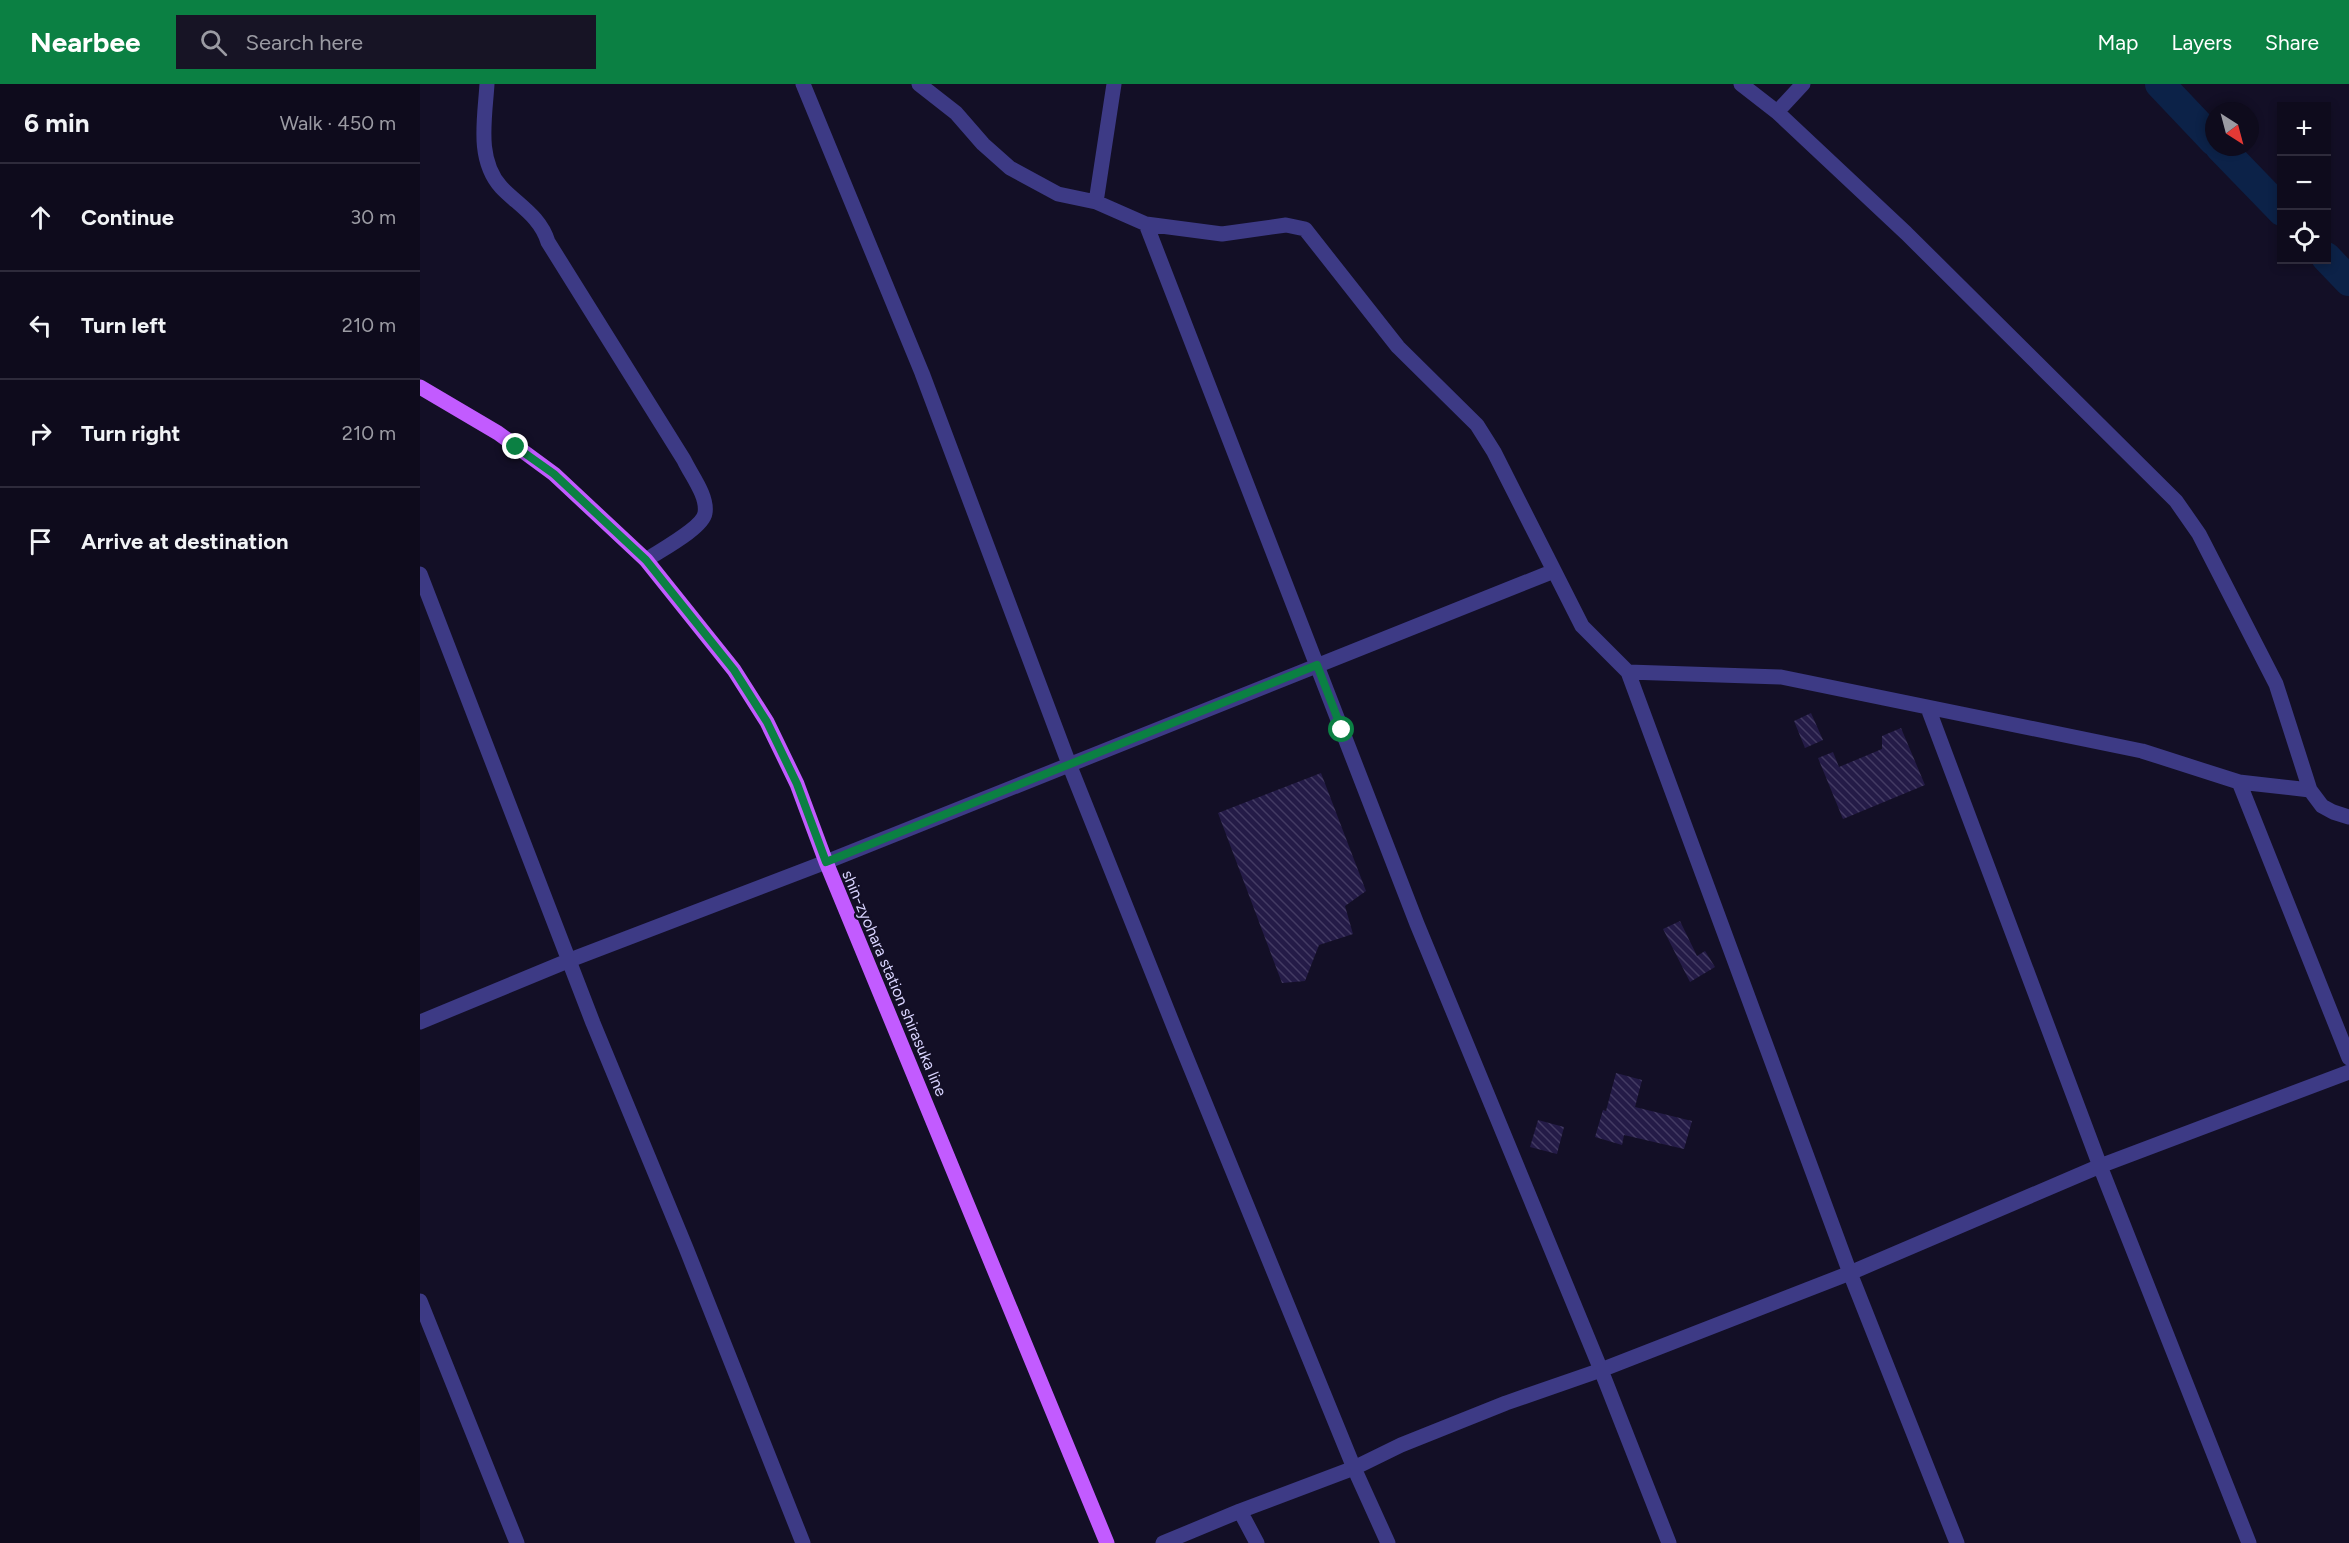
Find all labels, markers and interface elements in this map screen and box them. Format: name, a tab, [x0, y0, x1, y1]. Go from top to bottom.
search box	[176, 15, 596, 69]
text: Nearbee	[30, 25, 140, 59]
icon: search	[197, 26, 230, 59]
text: Search here	[245, 29, 363, 56]
text: Map	[2098, 30, 2138, 55]
text: Layers	[2171, 30, 2232, 55]
text: Share	[2265, 30, 2319, 55]
north arrow	[2205, 102, 2259, 156]
map controls	[2277, 102, 2331, 264]
button: +	[2277, 102, 2331, 156]
text: 6 min	[24, 107, 90, 139]
text: Walk · 450 m	[280, 111, 396, 135]
button: −	[2277, 156, 2331, 210]
icon: ahead	[24, 201, 57, 234]
text: Continue	[81, 204, 174, 231]
text: 30 m	[350, 205, 396, 229]
button: locate	[2277, 210, 2331, 264]
icon: left	[24, 309, 57, 342]
text: Turn left	[81, 312, 167, 339]
text: 210 m	[342, 313, 396, 337]
icon: right	[24, 417, 57, 450]
text: Turn right	[81, 420, 180, 447]
text: 210 m	[342, 421, 396, 445]
route end	[502, 433, 528, 459]
icon: arrive	[24, 525, 57, 558]
text: Arrive at destination	[81, 528, 289, 555]
route start	[1328, 716, 1354, 742]
street label: shin-zyohara station shirasuka line	[838, 867, 951, 1099]

